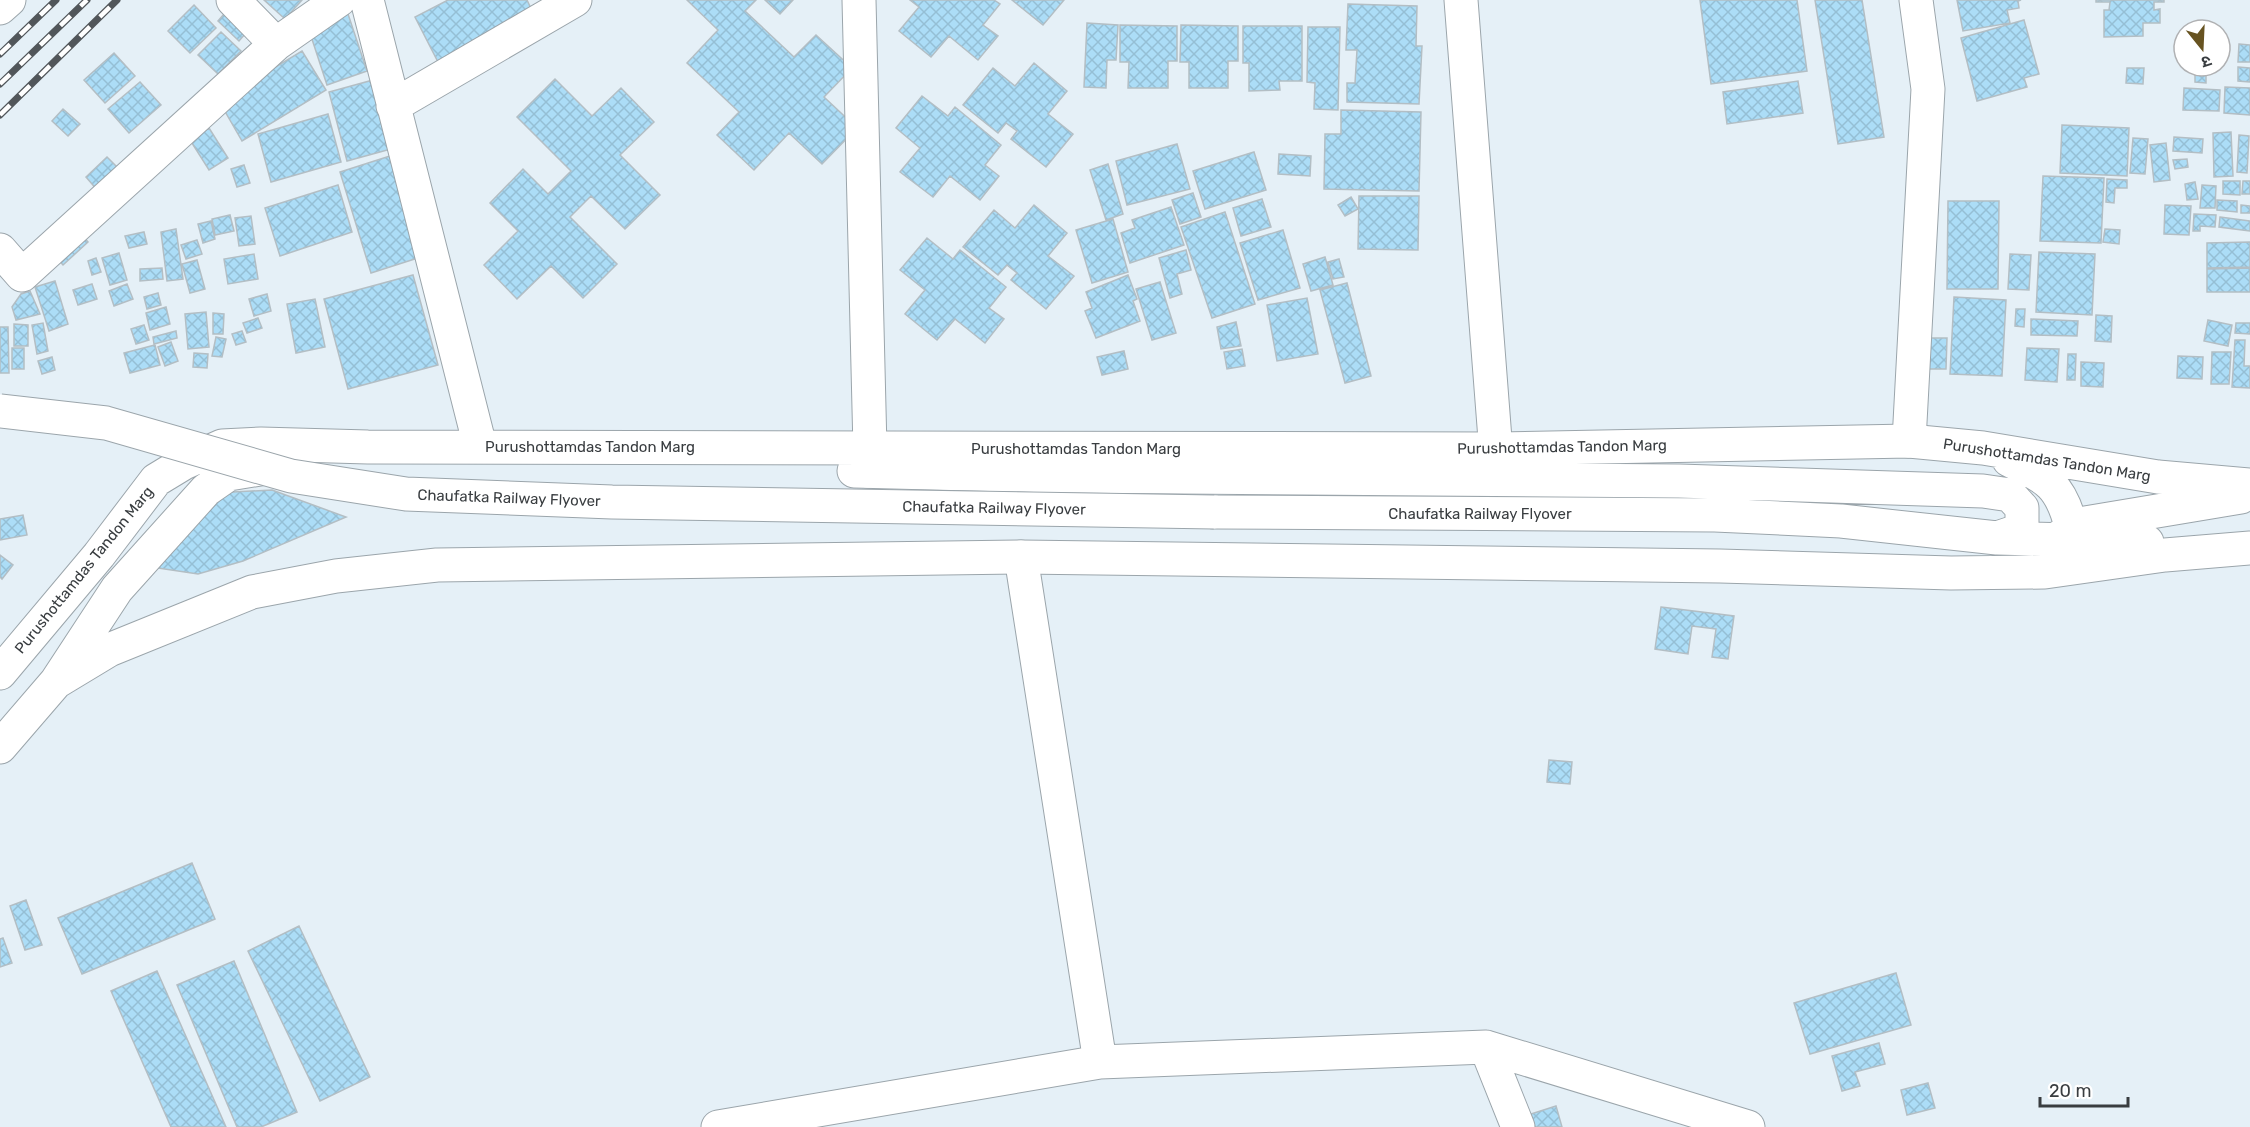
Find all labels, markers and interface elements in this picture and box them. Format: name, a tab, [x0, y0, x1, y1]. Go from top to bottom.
north arrow	[2172, 18, 2232, 78]
text: उ	[2198, 51, 2214, 72]
street label: Purushottamdas Tandon Marg	[1942, 435, 2152, 485]
street label: Purushottamdas Tandon Marg	[1457, 436, 1667, 458]
street label: Purushottamdas Tandon Marg	[485, 438, 695, 456]
street label: Purushottamdas Tandon Marg	[971, 440, 1181, 458]
street label: Purushottamdas Tandon Marg	[11, 483, 157, 657]
street label: Chaufatka Railway Flyover	[417, 486, 601, 510]
street label: Chaufatka Railway Flyover	[902, 497, 1086, 519]
street label: Chaufatka Railway Flyover	[1388, 505, 1572, 523]
scale bar	[2040, 1070, 2128, 1108]
text: 20 m	[2049, 1080, 2091, 1102]

